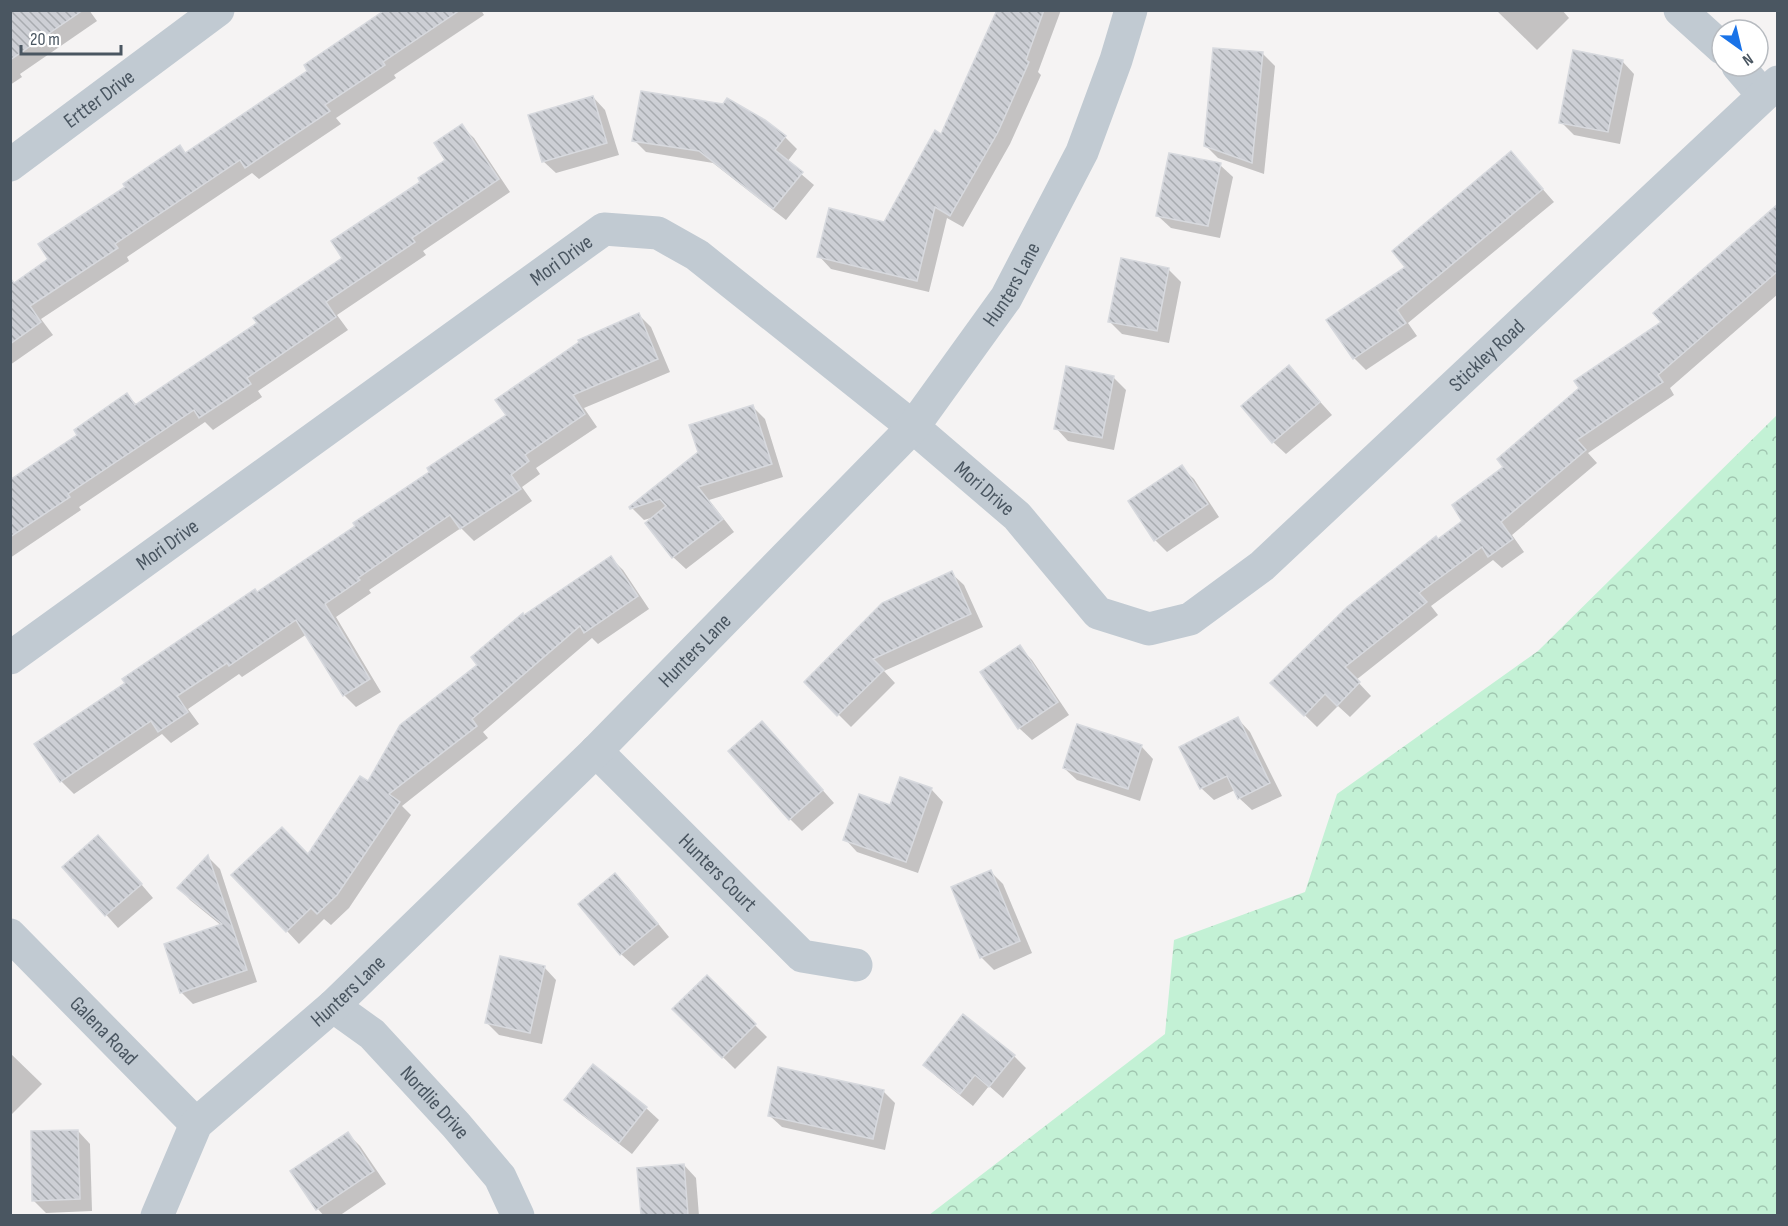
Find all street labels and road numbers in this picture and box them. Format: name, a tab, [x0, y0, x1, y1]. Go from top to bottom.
street label: Ertter Drive	[59, 65, 140, 134]
street label: Mori Drive	[525, 229, 598, 291]
street label: Hunters Lane	[978, 238, 1046, 332]
street label: Stickley Road	[1444, 314, 1530, 397]
street label: Mori Drive	[949, 456, 1019, 521]
street label: Mori Drive	[131, 514, 204, 576]
street label: Hunters Lane	[653, 609, 736, 693]
street label: Hunters Court	[673, 829, 762, 917]
street label: Hunters Lane	[306, 950, 391, 1032]
street label: Galena Road	[64, 991, 143, 1070]
street label: Nordlie Drive	[395, 1061, 475, 1144]

